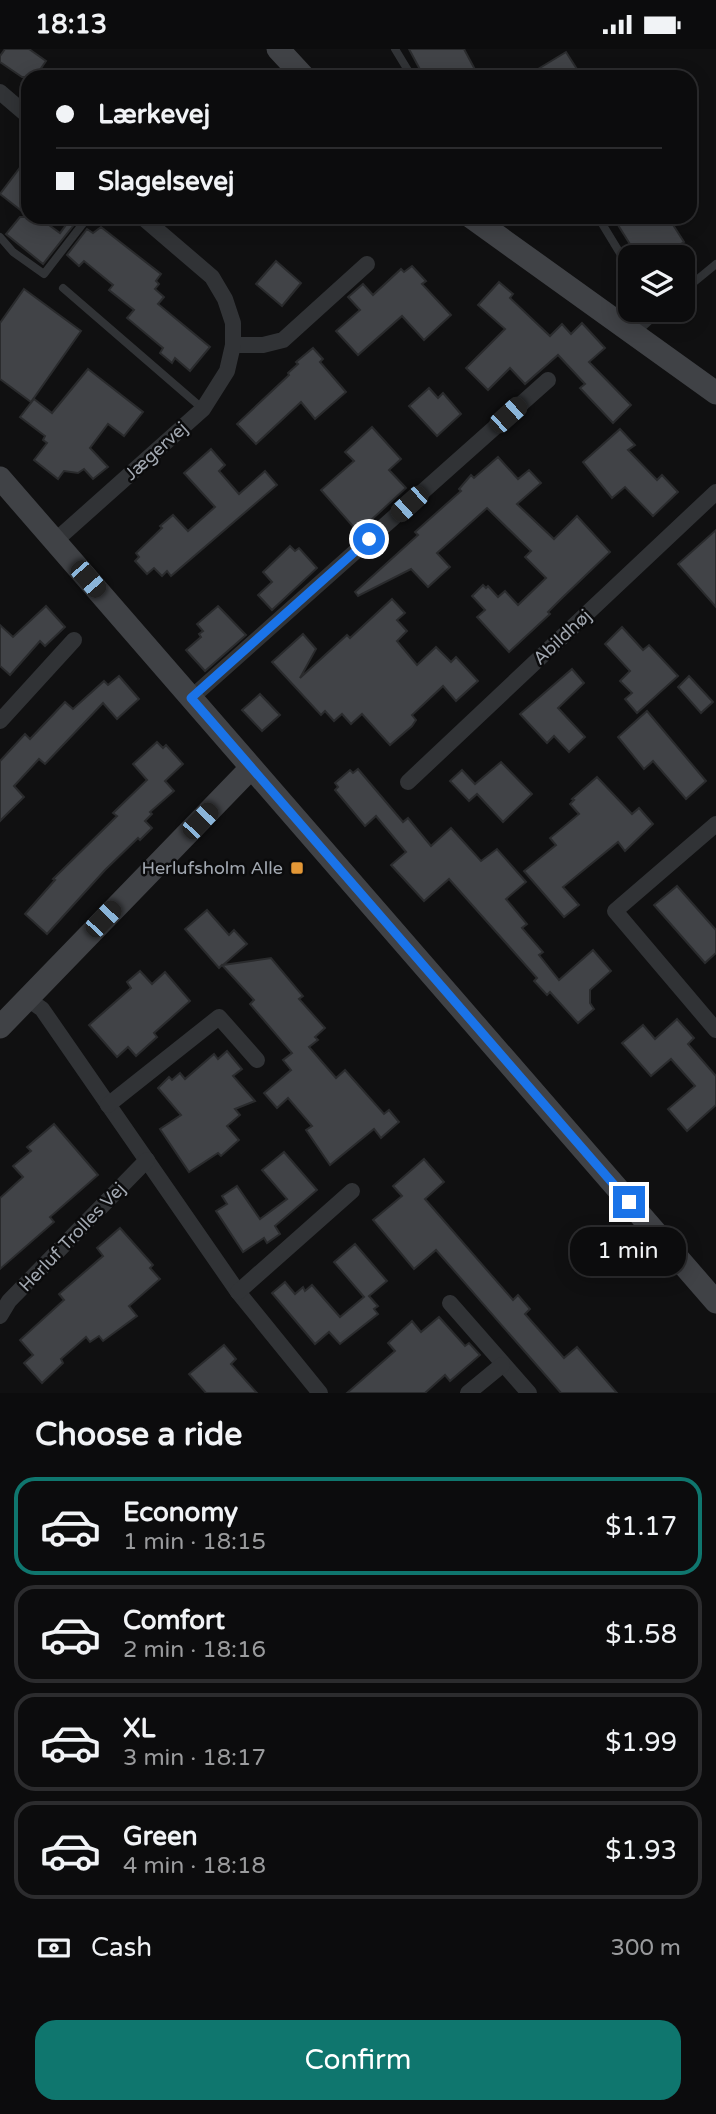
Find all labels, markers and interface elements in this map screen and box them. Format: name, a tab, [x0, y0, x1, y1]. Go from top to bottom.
text: 18:13	[35, 9, 107, 40]
text: Lærkevej	[98, 99, 210, 130]
text: Slagelsevej	[98, 166, 234, 197]
map controls	[618, 245, 695, 322]
button: layers	[618, 245, 695, 322]
car	[486, 393, 531, 437]
street label: Jægervej	[120, 417, 192, 485]
car	[387, 482, 432, 526]
route start	[353, 523, 385, 555]
car	[67, 556, 110, 602]
street label: Abildhøj	[528, 605, 596, 669]
car	[178, 799, 223, 843]
place label: Herlufsholm Alle	[142, 857, 283, 879]
marker: Herlufsholm Alle	[289, 860, 305, 876]
car	[81, 897, 126, 941]
street label: Herluf Trolles Vej	[14, 1178, 130, 1296]
route end	[613, 1186, 645, 1218]
callout: 1 min	[571, 1227, 687, 1275]
text: 1 min	[597, 1237, 659, 1265]
text: Choose a ride	[35, 1416, 242, 1454]
icon: car	[39, 1495, 102, 1558]
text: Economy	[123, 1497, 238, 1528]
text: $1.17	[605, 1511, 677, 1542]
text: 1 min · 18:15	[123, 1528, 266, 1556]
icon: car	[39, 1603, 102, 1666]
text: Comfort	[123, 1605, 225, 1636]
text: $1.58	[605, 1619, 677, 1650]
text: 2 min · 18:16	[123, 1636, 266, 1664]
icon: car	[39, 1711, 102, 1774]
text: XL	[123, 1713, 155, 1744]
text: $1.99	[605, 1727, 677, 1758]
text: 3 min · 18:17	[123, 1744, 266, 1772]
icon: car	[39, 1819, 102, 1882]
text: Green	[123, 1821, 198, 1852]
text: $1.93	[605, 1835, 677, 1866]
text: 4 min · 18:18	[123, 1852, 266, 1880]
icon: cash	[35, 1929, 73, 1967]
text: Cash	[91, 1932, 152, 1963]
text: 300 m	[611, 1934, 681, 1962]
button: Confirm	[35, 2020, 681, 2100]

